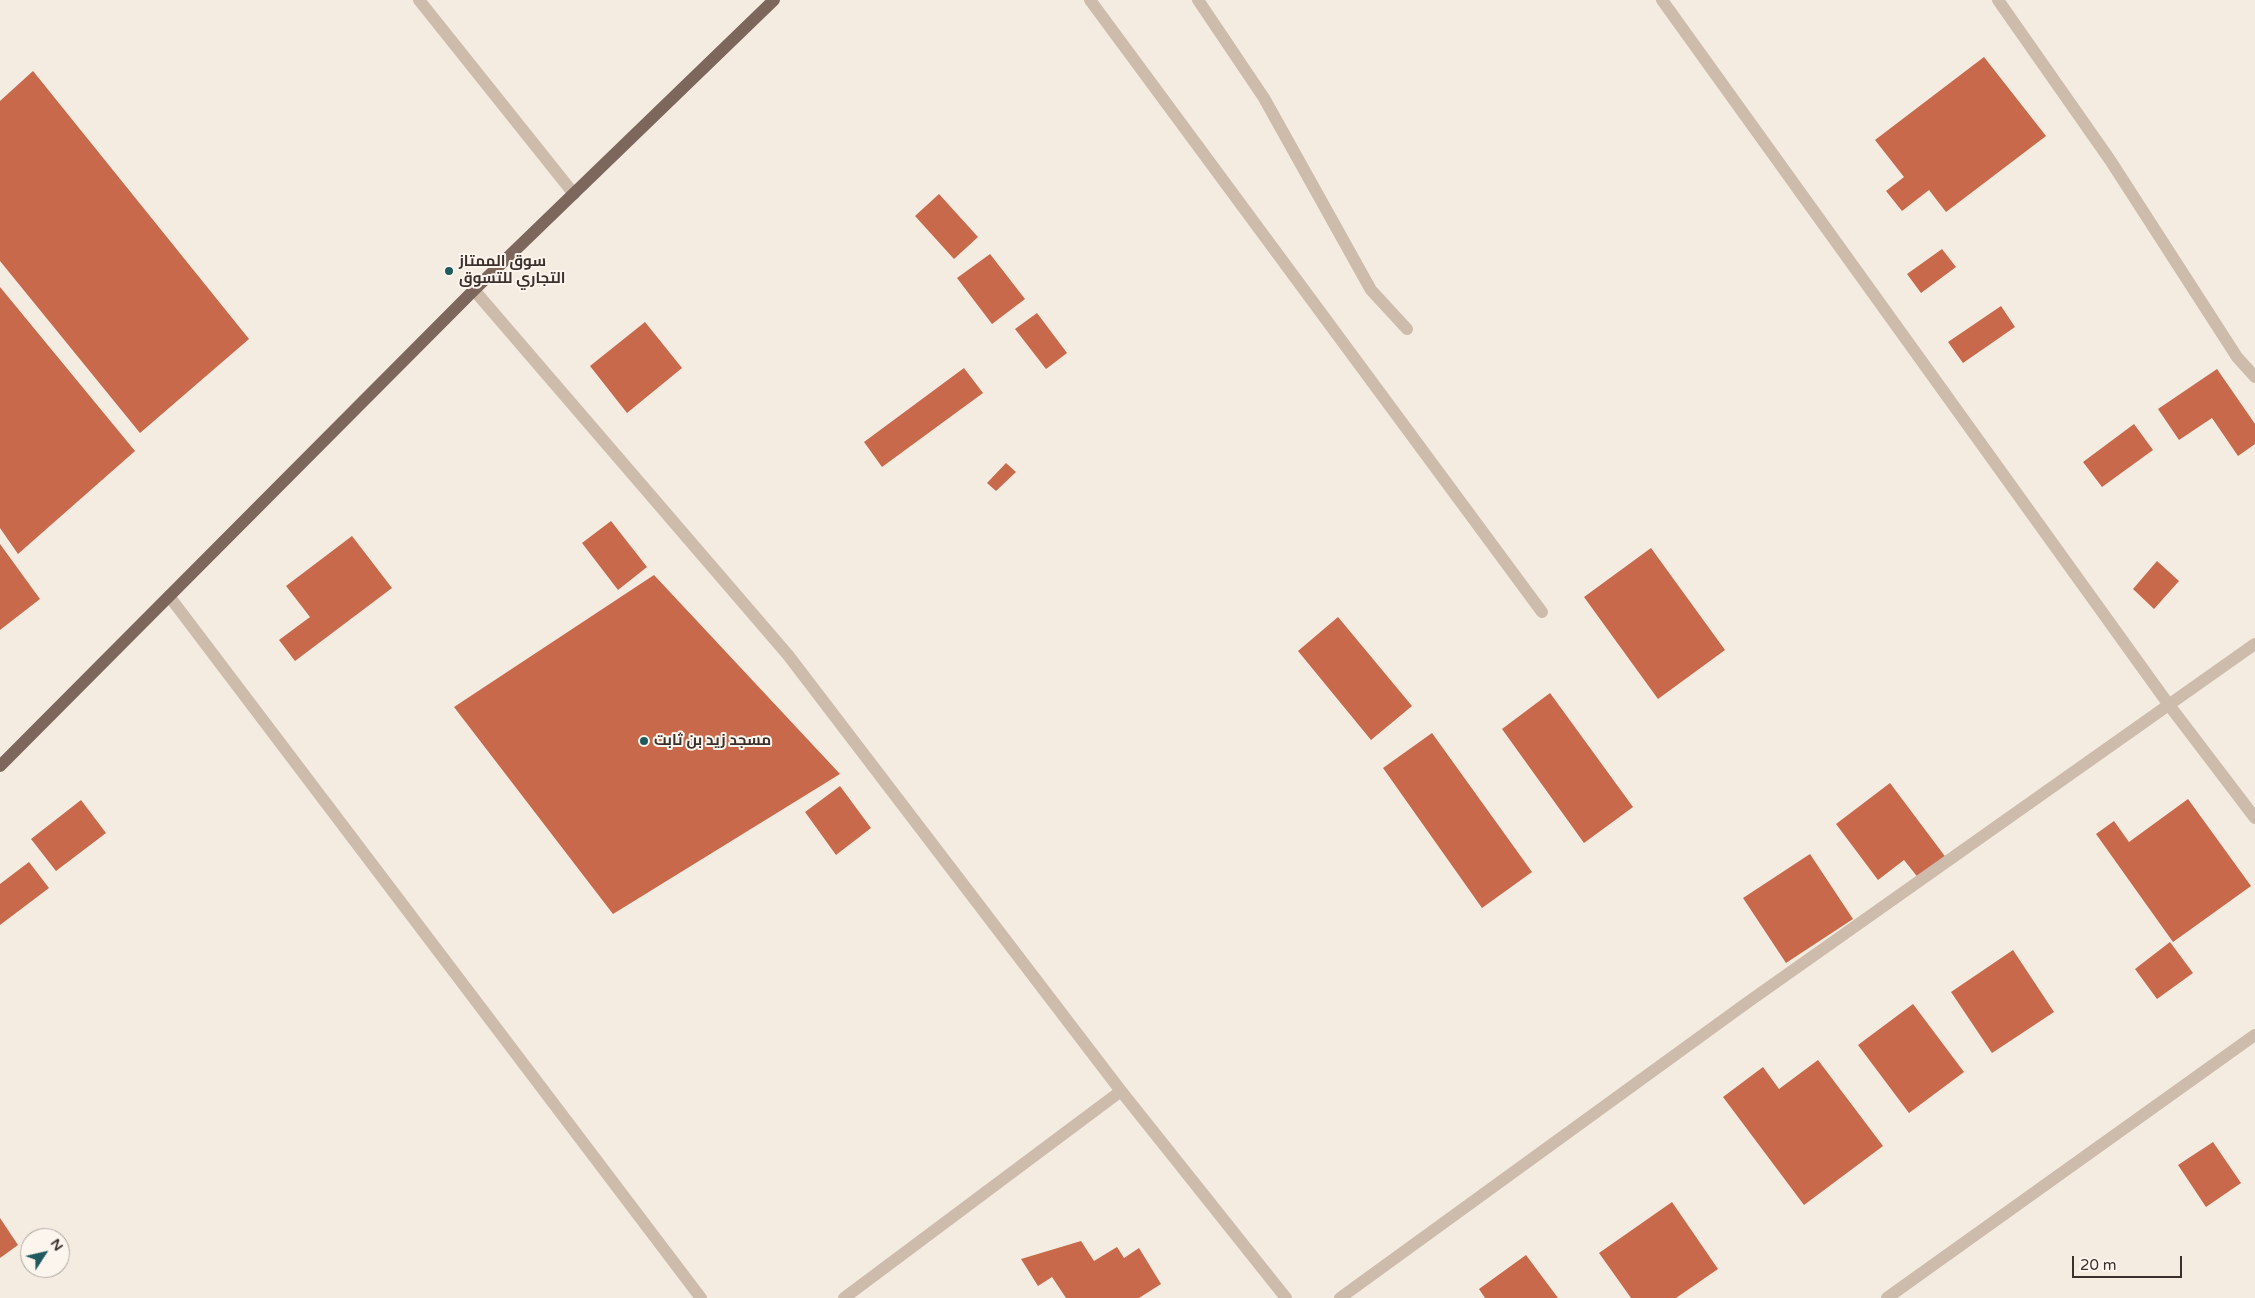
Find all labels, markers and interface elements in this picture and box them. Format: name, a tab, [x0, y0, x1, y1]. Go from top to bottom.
place label: سوق الممتاز التجاري للتسوق	[459, 253, 566, 288]
marker: سوق الممتاز التجاري للتسوق	[443, 265, 455, 277]
place label: مسجد زيد بن ثابت	[654, 732, 771, 750]
marker: مسجد زيد بن ثابت	[638, 735, 650, 747]
north arrow	[20, 1228, 70, 1278]
text: N	[47, 1235, 67, 1254]
scale bar	[2075, 1246, 2185, 1278]
text: 20 m	[2080, 1256, 2117, 1274]

